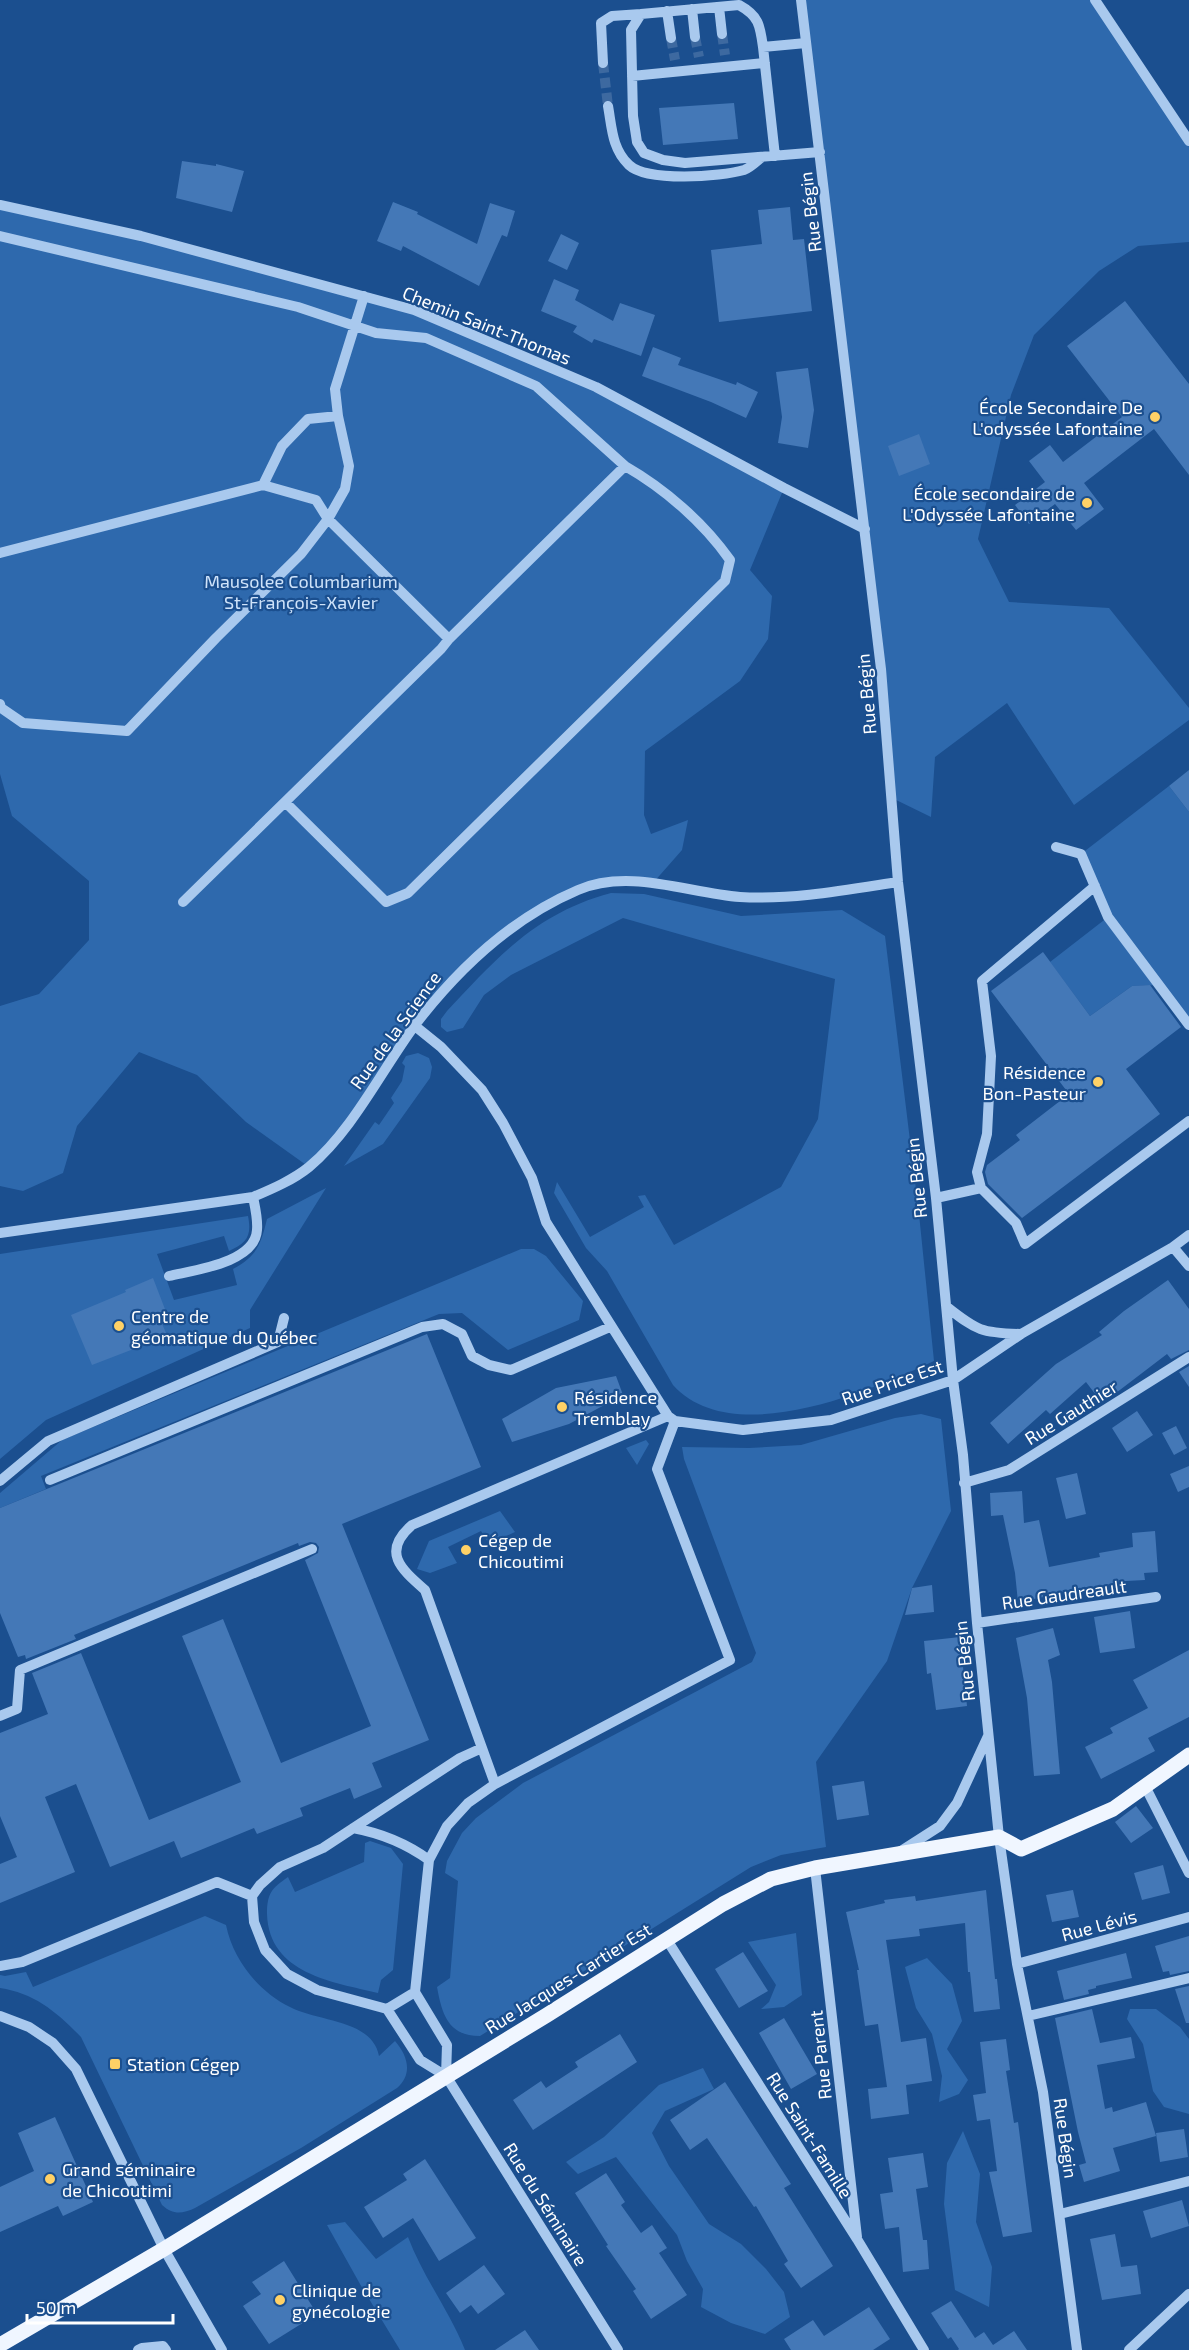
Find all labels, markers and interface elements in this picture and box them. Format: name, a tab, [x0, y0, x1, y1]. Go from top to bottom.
street label: Rue Bégin	[794, 171, 826, 253]
street label: Chemin Saint-Thomas	[400, 281, 574, 369]
place label: École Secondaire De L'odyssée Lafontaine	[972, 396, 1143, 439]
marker: École Secondaire De L'odyssée Lafontaine	[1148, 410, 1162, 424]
place label: École secondaire de L'Odyssée Lafontaine	[902, 482, 1075, 525]
marker: École secondaire de L'Odyssée Lafontaine	[1080, 496, 1094, 510]
park label: Mausolee Columbarium St-François-Xavier	[204, 570, 398, 614]
street label: Rue Bégin	[852, 653, 880, 735]
street label: Rue de la Science	[345, 967, 445, 1093]
place label: Résidence Bon-Pasteur	[983, 1061, 1086, 1104]
marker: Résidence Bon-Pasteur	[1091, 1075, 1105, 1089]
street label: Rue Bégin	[901, 1137, 931, 1219]
place label: Centre de géomatique du Québec	[131, 1305, 318, 1348]
marker: Centre de géomatique du Québec	[112, 1319, 126, 1333]
street label: Rue Price Est	[838, 1354, 946, 1410]
street label: Rue Gauthier	[1021, 1375, 1121, 1449]
place label: Résidence Tremblay	[574, 1386, 657, 1429]
marker: Résidence Tremblay	[555, 1400, 569, 1414]
place label: Cégep de Chicoutimi	[478, 1529, 564, 1572]
marker: Cégep de Chicoutimi	[459, 1543, 473, 1557]
street label: Rue Gaudreault	[1000, 1574, 1128, 1614]
street label: Rue Bégin	[949, 1620, 979, 1702]
street label: Rue Lévis	[1059, 1904, 1139, 1946]
street label: Rue Jacques-Cartier Est	[481, 1918, 655, 2038]
street label: Rue Parent	[804, 2009, 836, 2101]
place label: Station Cégep	[127, 2053, 240, 2075]
marker: Station Cégep	[108, 2057, 122, 2071]
street label: Rue Saint-Famille	[762, 2068, 858, 2202]
street label: Rue Bégin	[1049, 2096, 1083, 2180]
street label: Rue du Séminaire	[499, 2138, 593, 2270]
place label: Grand séminaire de Chicoutimi	[62, 2158, 196, 2201]
marker: Grand séminaire de Chicoutimi	[43, 2172, 57, 2186]
place label: Clinique de gynécologie	[292, 2279, 390, 2322]
scale bar	[27, 2287, 172, 2325]
marker: Clinique de gynécologie	[273, 2293, 287, 2307]
text: 50 m	[36, 2296, 76, 2318]

